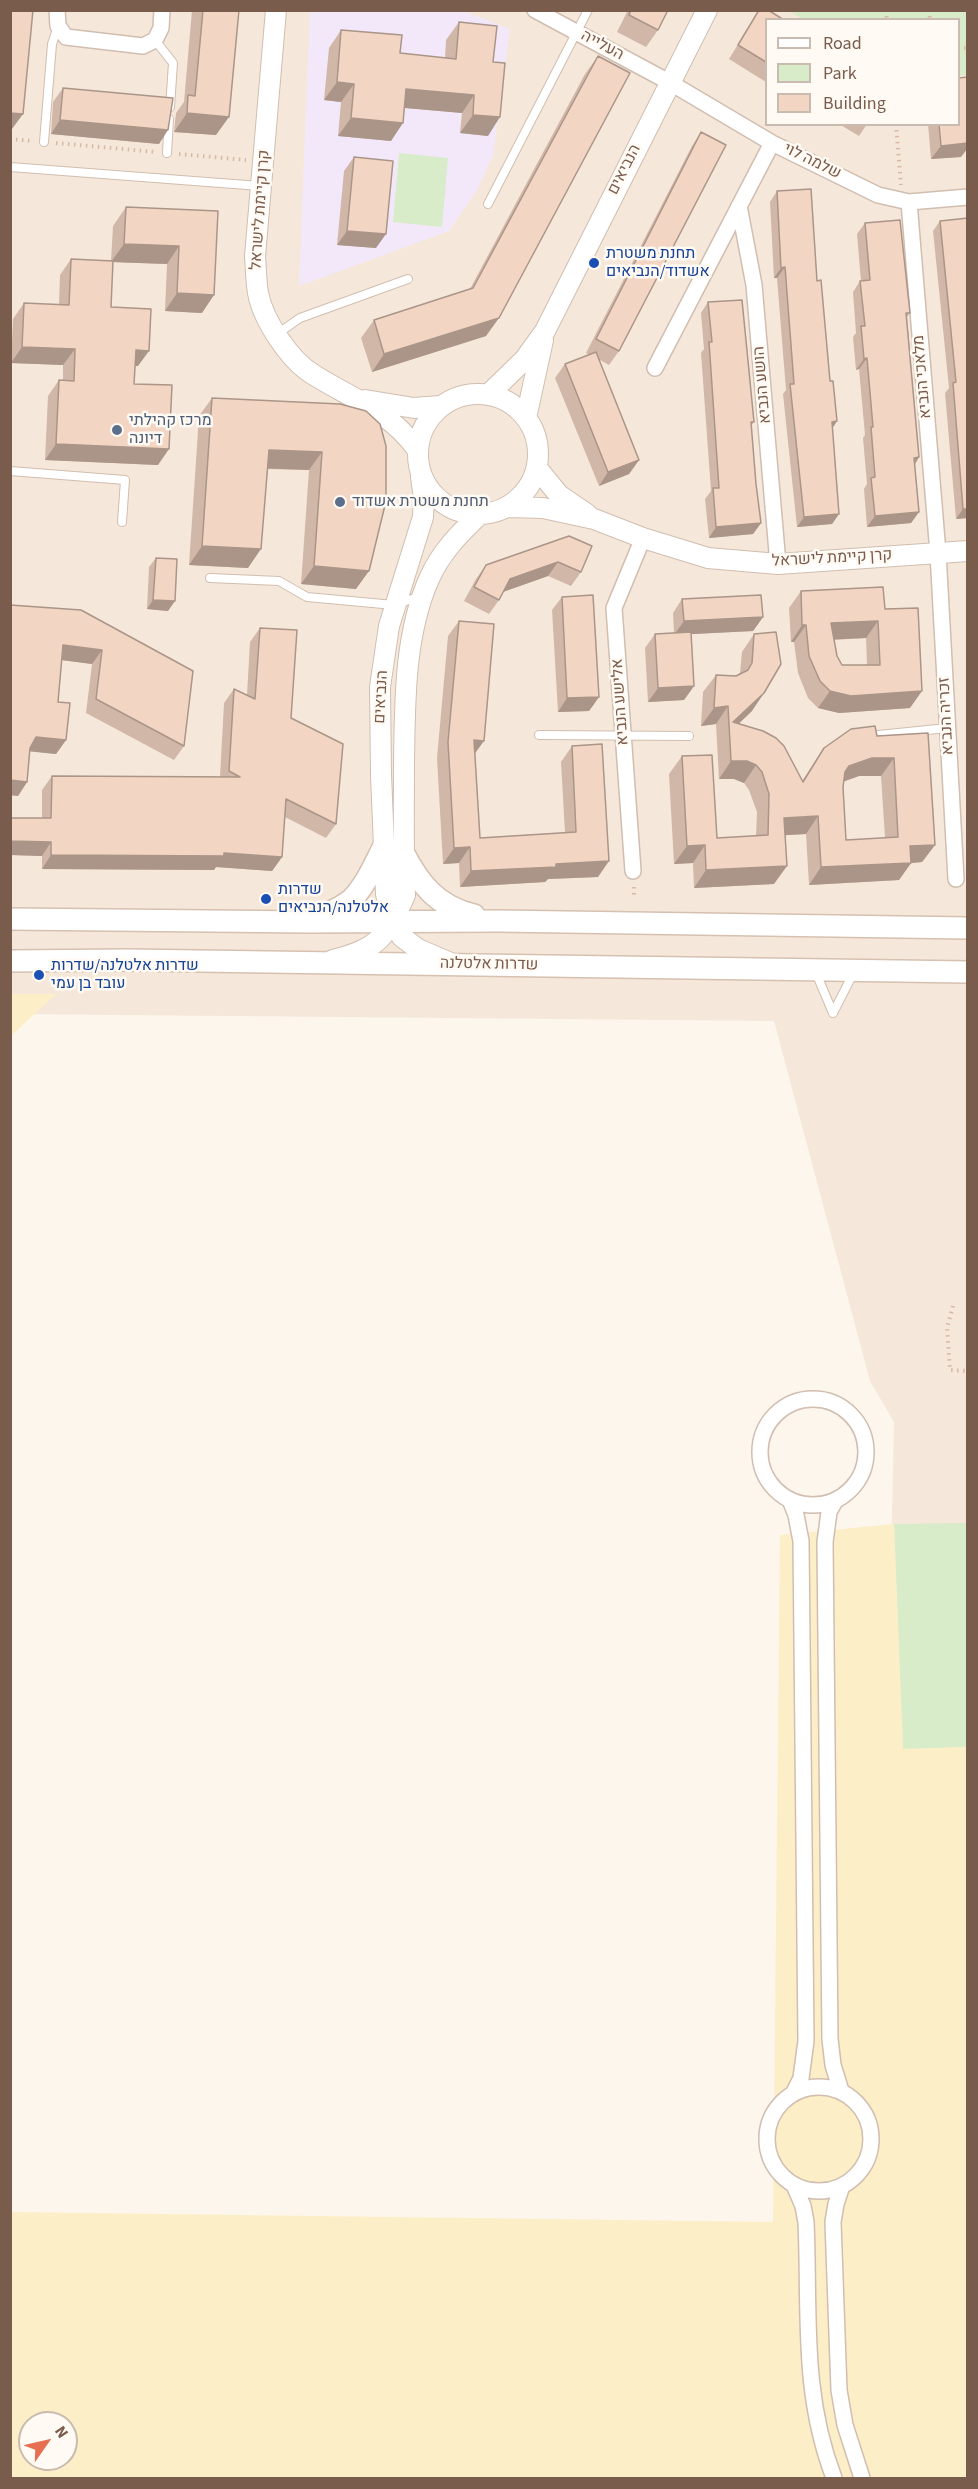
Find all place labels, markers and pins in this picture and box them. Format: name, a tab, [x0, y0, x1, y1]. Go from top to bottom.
place label: תחנת משטרת אשדוד/הנביאים	[606, 244, 710, 282]
marker: תחנת משטרת אשדוד/הנביאים	[587, 256, 601, 270]
place label: מרכז קהילתי דיונה	[129, 411, 212, 449]
marker: מרכז קהילתי דיונה	[110, 423, 124, 437]
place label: תחנת משטרת אשדוד	[352, 492, 489, 512]
marker: תחנת משטרת אשדוד	[333, 495, 347, 509]
place label: שדרות אלטלנה/הנביאים	[278, 880, 389, 918]
marker: שדרות אלטלנה/הנביאים	[259, 892, 273, 906]
place label: שדרות אלטלנה/שדרות עובד בן עמי	[51, 956, 199, 994]
marker: שדרות אלטלנה/שדרות עובד בן עמי	[32, 968, 46, 982]

